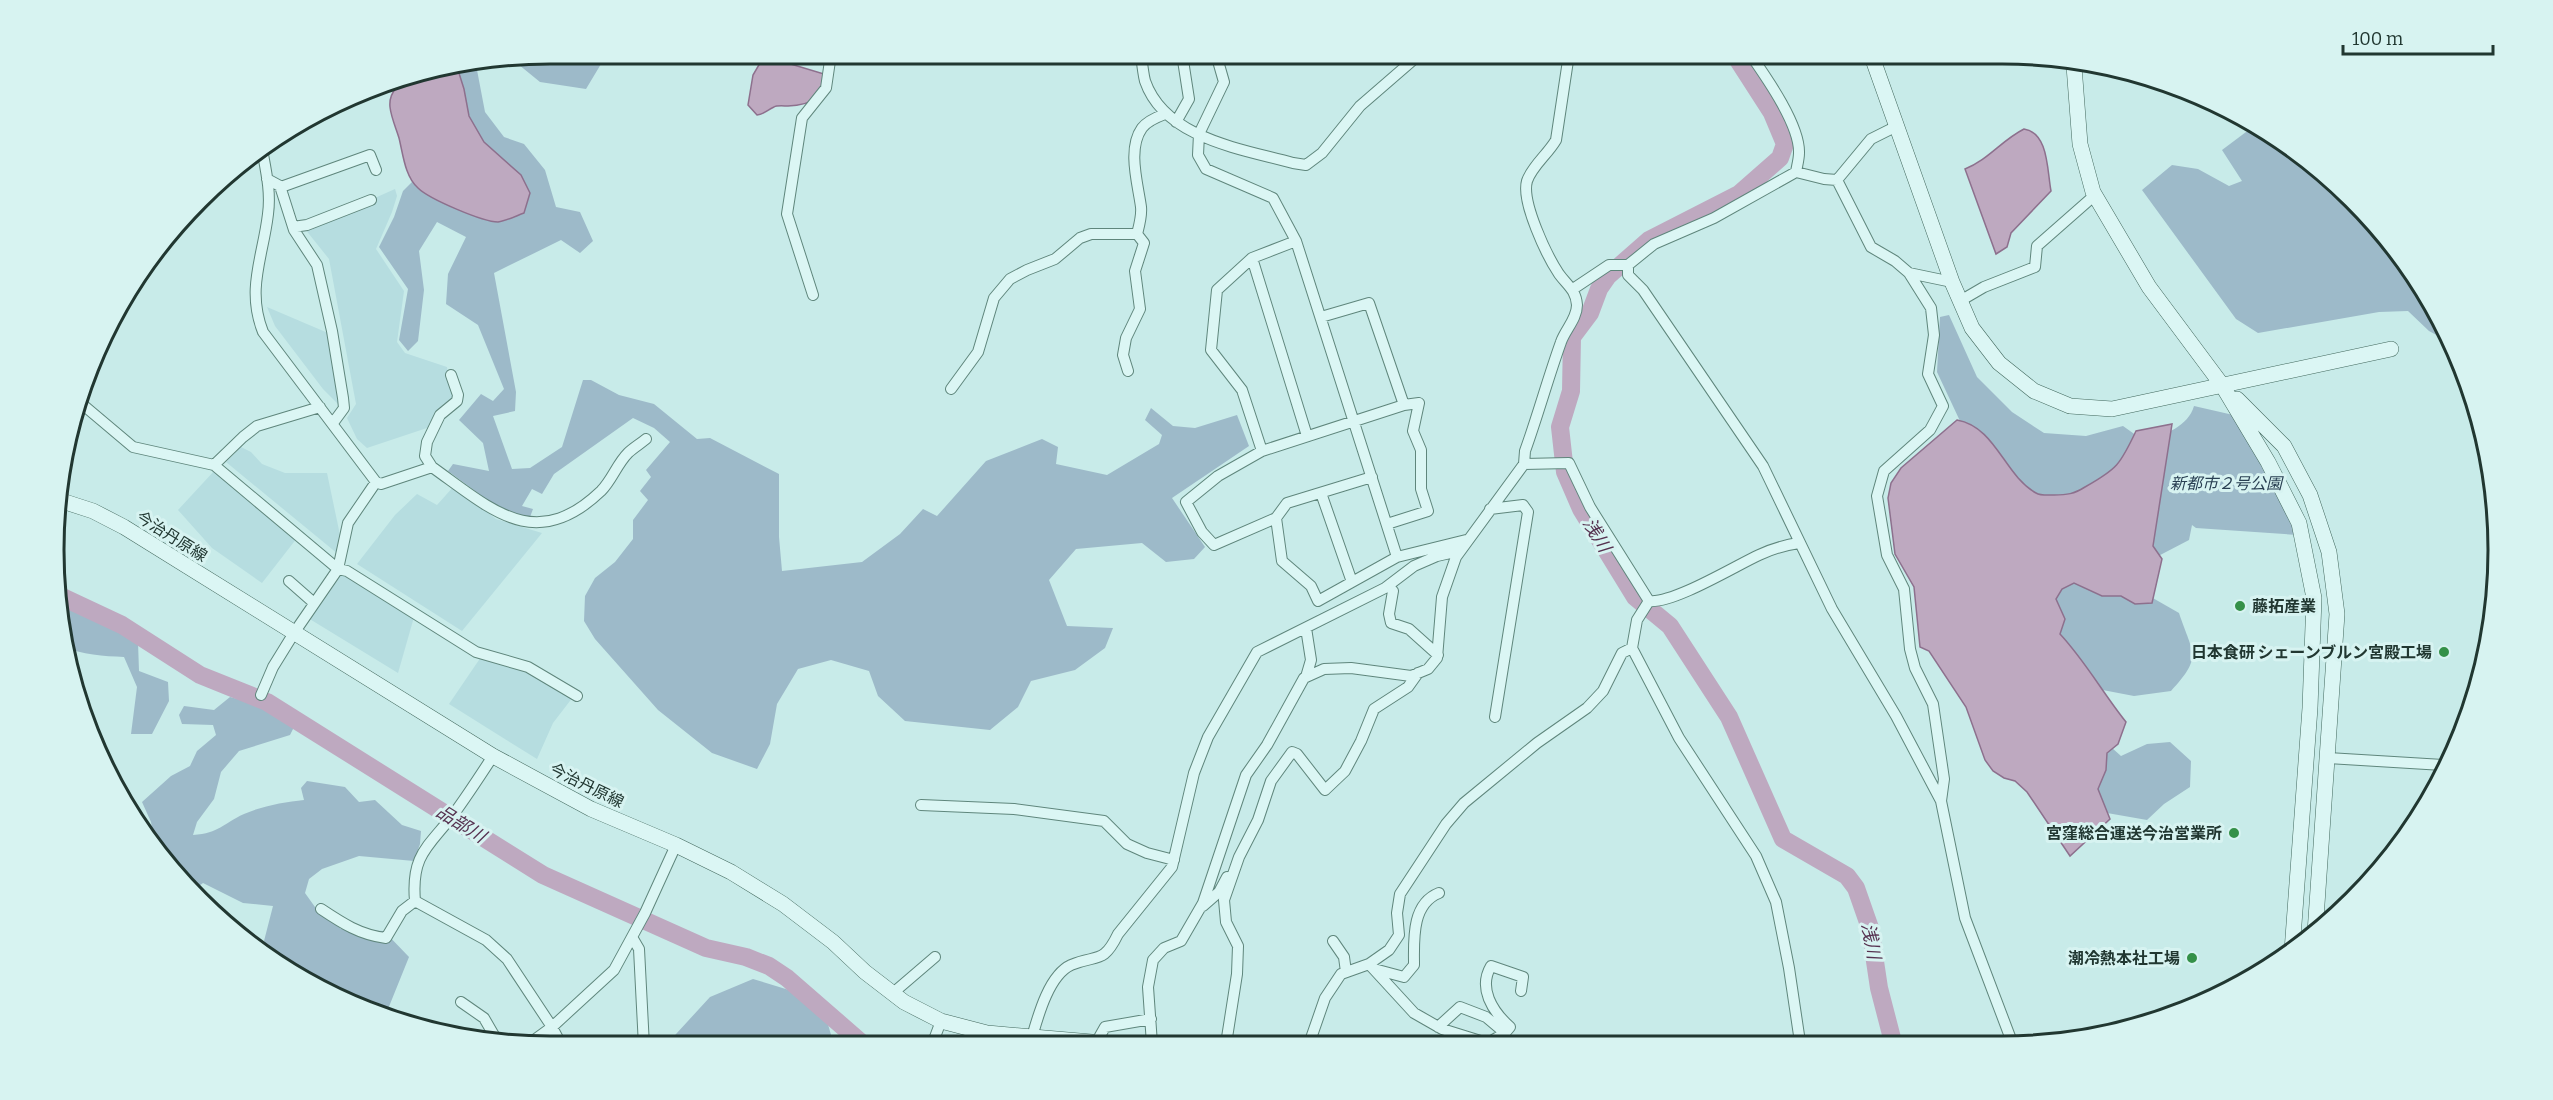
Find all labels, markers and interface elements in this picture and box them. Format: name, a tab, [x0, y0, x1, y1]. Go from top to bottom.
scale bar	[2343, 18, 2493, 56]
text: 100 m	[2352, 28, 2403, 50]
park label: 新都市２号公園	[2170, 474, 2284, 493]
street label: 今治丹原線	[133, 507, 211, 566]
water label: 浅川	[1578, 514, 1617, 558]
place label: 藤拓産業	[2252, 597, 2316, 616]
marker: 藤拓産業	[2233, 599, 2247, 613]
place label: 日本食研 シェーンブルン宮殿工場	[2191, 643, 2432, 662]
marker: 日本食研 シェーンブルン宮殿工場	[2437, 645, 2451, 659]
street label: 今治丹原線	[547, 759, 627, 812]
water label: 品部川	[432, 800, 491, 849]
place label: 宮窪総合運送今治営業所	[2046, 824, 2222, 843]
marker: 宮窪総合運送今治営業所	[2227, 826, 2241, 840]
water label: 浅川	[1857, 921, 1886, 963]
place label: 潮冷熱本社工場	[2068, 949, 2180, 968]
marker: 潮冷熱本社工場	[2185, 951, 2199, 965]

